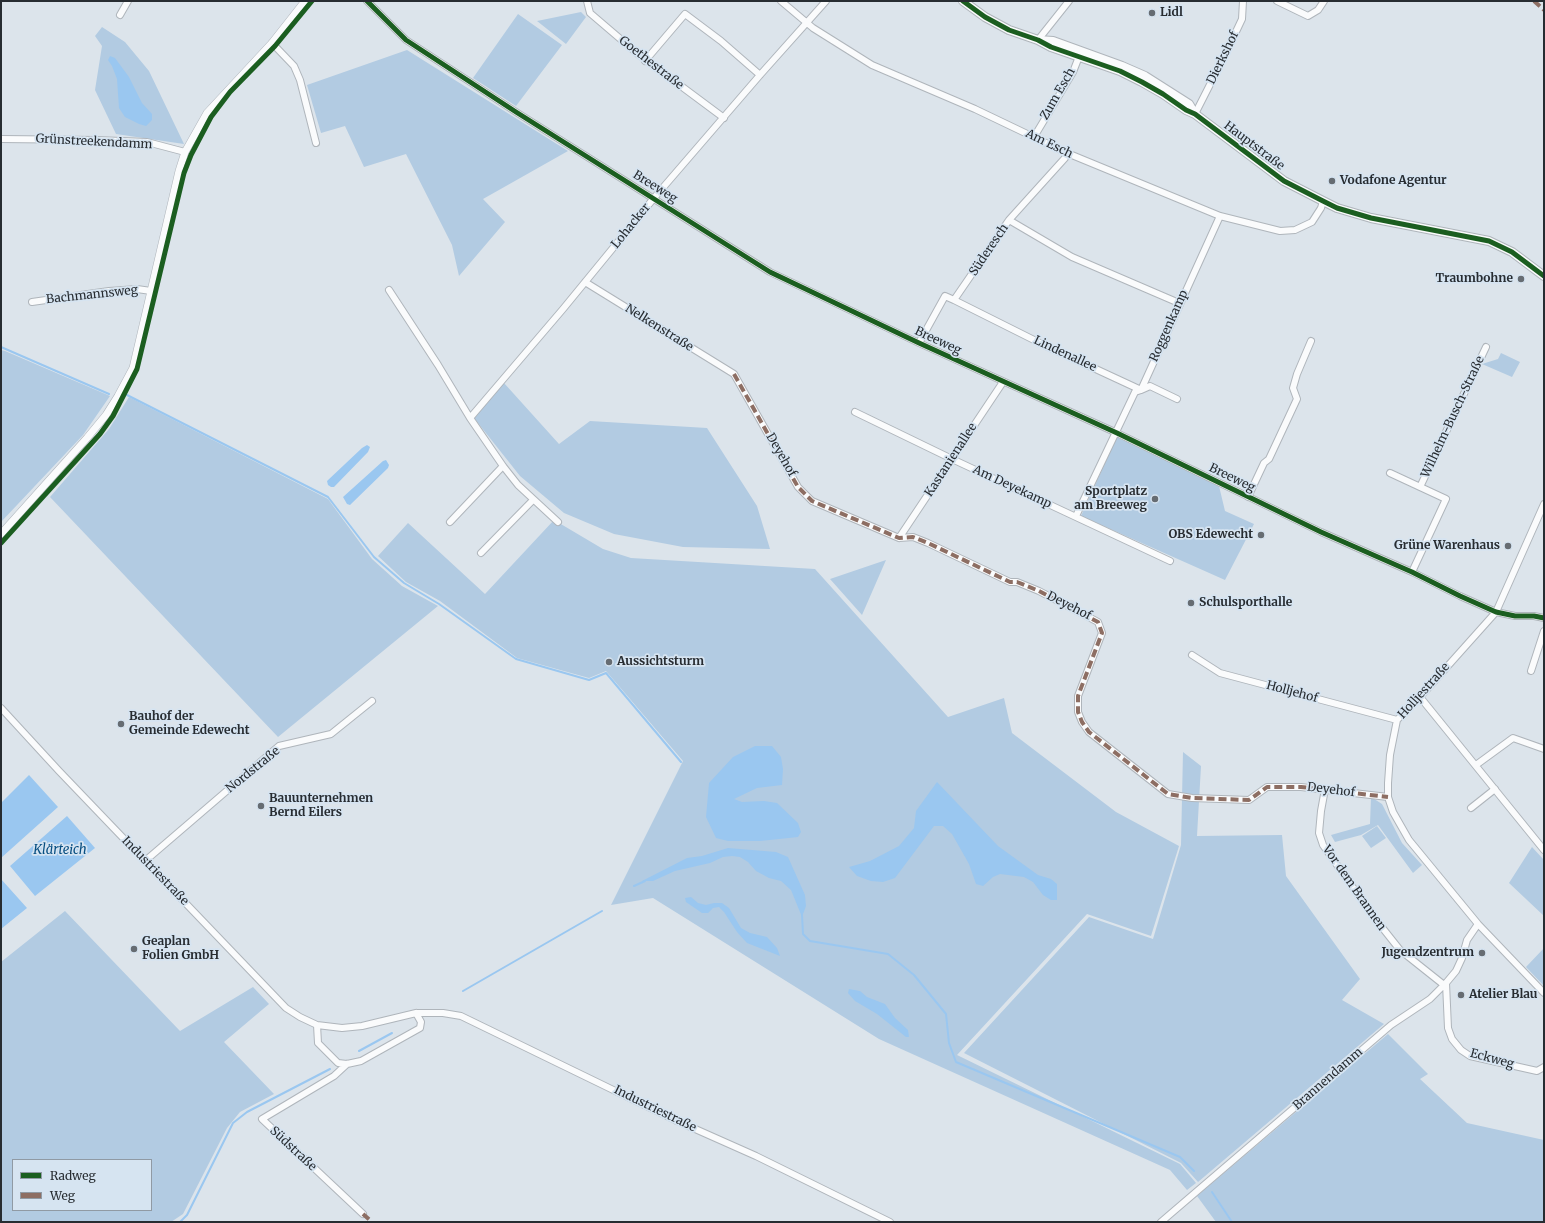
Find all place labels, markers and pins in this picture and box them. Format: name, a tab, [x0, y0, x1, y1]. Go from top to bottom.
place label: Lidl	[1160, 6, 1183, 20]
marker: Lidl	[1147, 8, 1157, 18]
place label: Vodafone Agentur	[1340, 174, 1447, 188]
marker: Vodafone Agentur	[1327, 176, 1337, 186]
place label: Traumbohne	[1436, 272, 1513, 286]
marker: Traumbohne	[1516, 274, 1526, 284]
place label: Sportplatz am Breeweg	[1074, 485, 1147, 513]
marker: Sportplatz am Breeweg	[1150, 494, 1160, 504]
place label: OBS Edewecht	[1168, 528, 1253, 542]
marker: OBS Edewecht	[1256, 530, 1266, 540]
place label: Grüne Warenhaus	[1394, 539, 1500, 553]
marker: Grüne Warenhaus	[1503, 541, 1513, 551]
place label: Schulsporthalle	[1199, 596, 1292, 610]
marker: Schulsporthalle	[1186, 598, 1196, 608]
place label: Aussichtsturm	[617, 655, 704, 669]
marker: Aussichtsturm	[604, 657, 614, 667]
place label: Bauhof der Gemeinde Edewecht	[129, 710, 249, 738]
marker: Bauhof der Gemeinde Edewecht	[116, 719, 126, 729]
place label: Bauunternehmen Bernd Eilers	[269, 792, 373, 820]
marker: Bauunternehmen Bernd Eilers	[256, 801, 266, 811]
place label: Geaplan Folien GmbH	[142, 935, 219, 963]
marker: Geaplan Folien GmbH	[129, 944, 139, 954]
place label: Jugendzentrum	[1382, 946, 1474, 960]
marker: Jugendzentrum	[1477, 948, 1487, 958]
place label: Atelier Blau	[1469, 988, 1538, 1002]
marker: Atelier Blau	[1456, 990, 1466, 1000]

